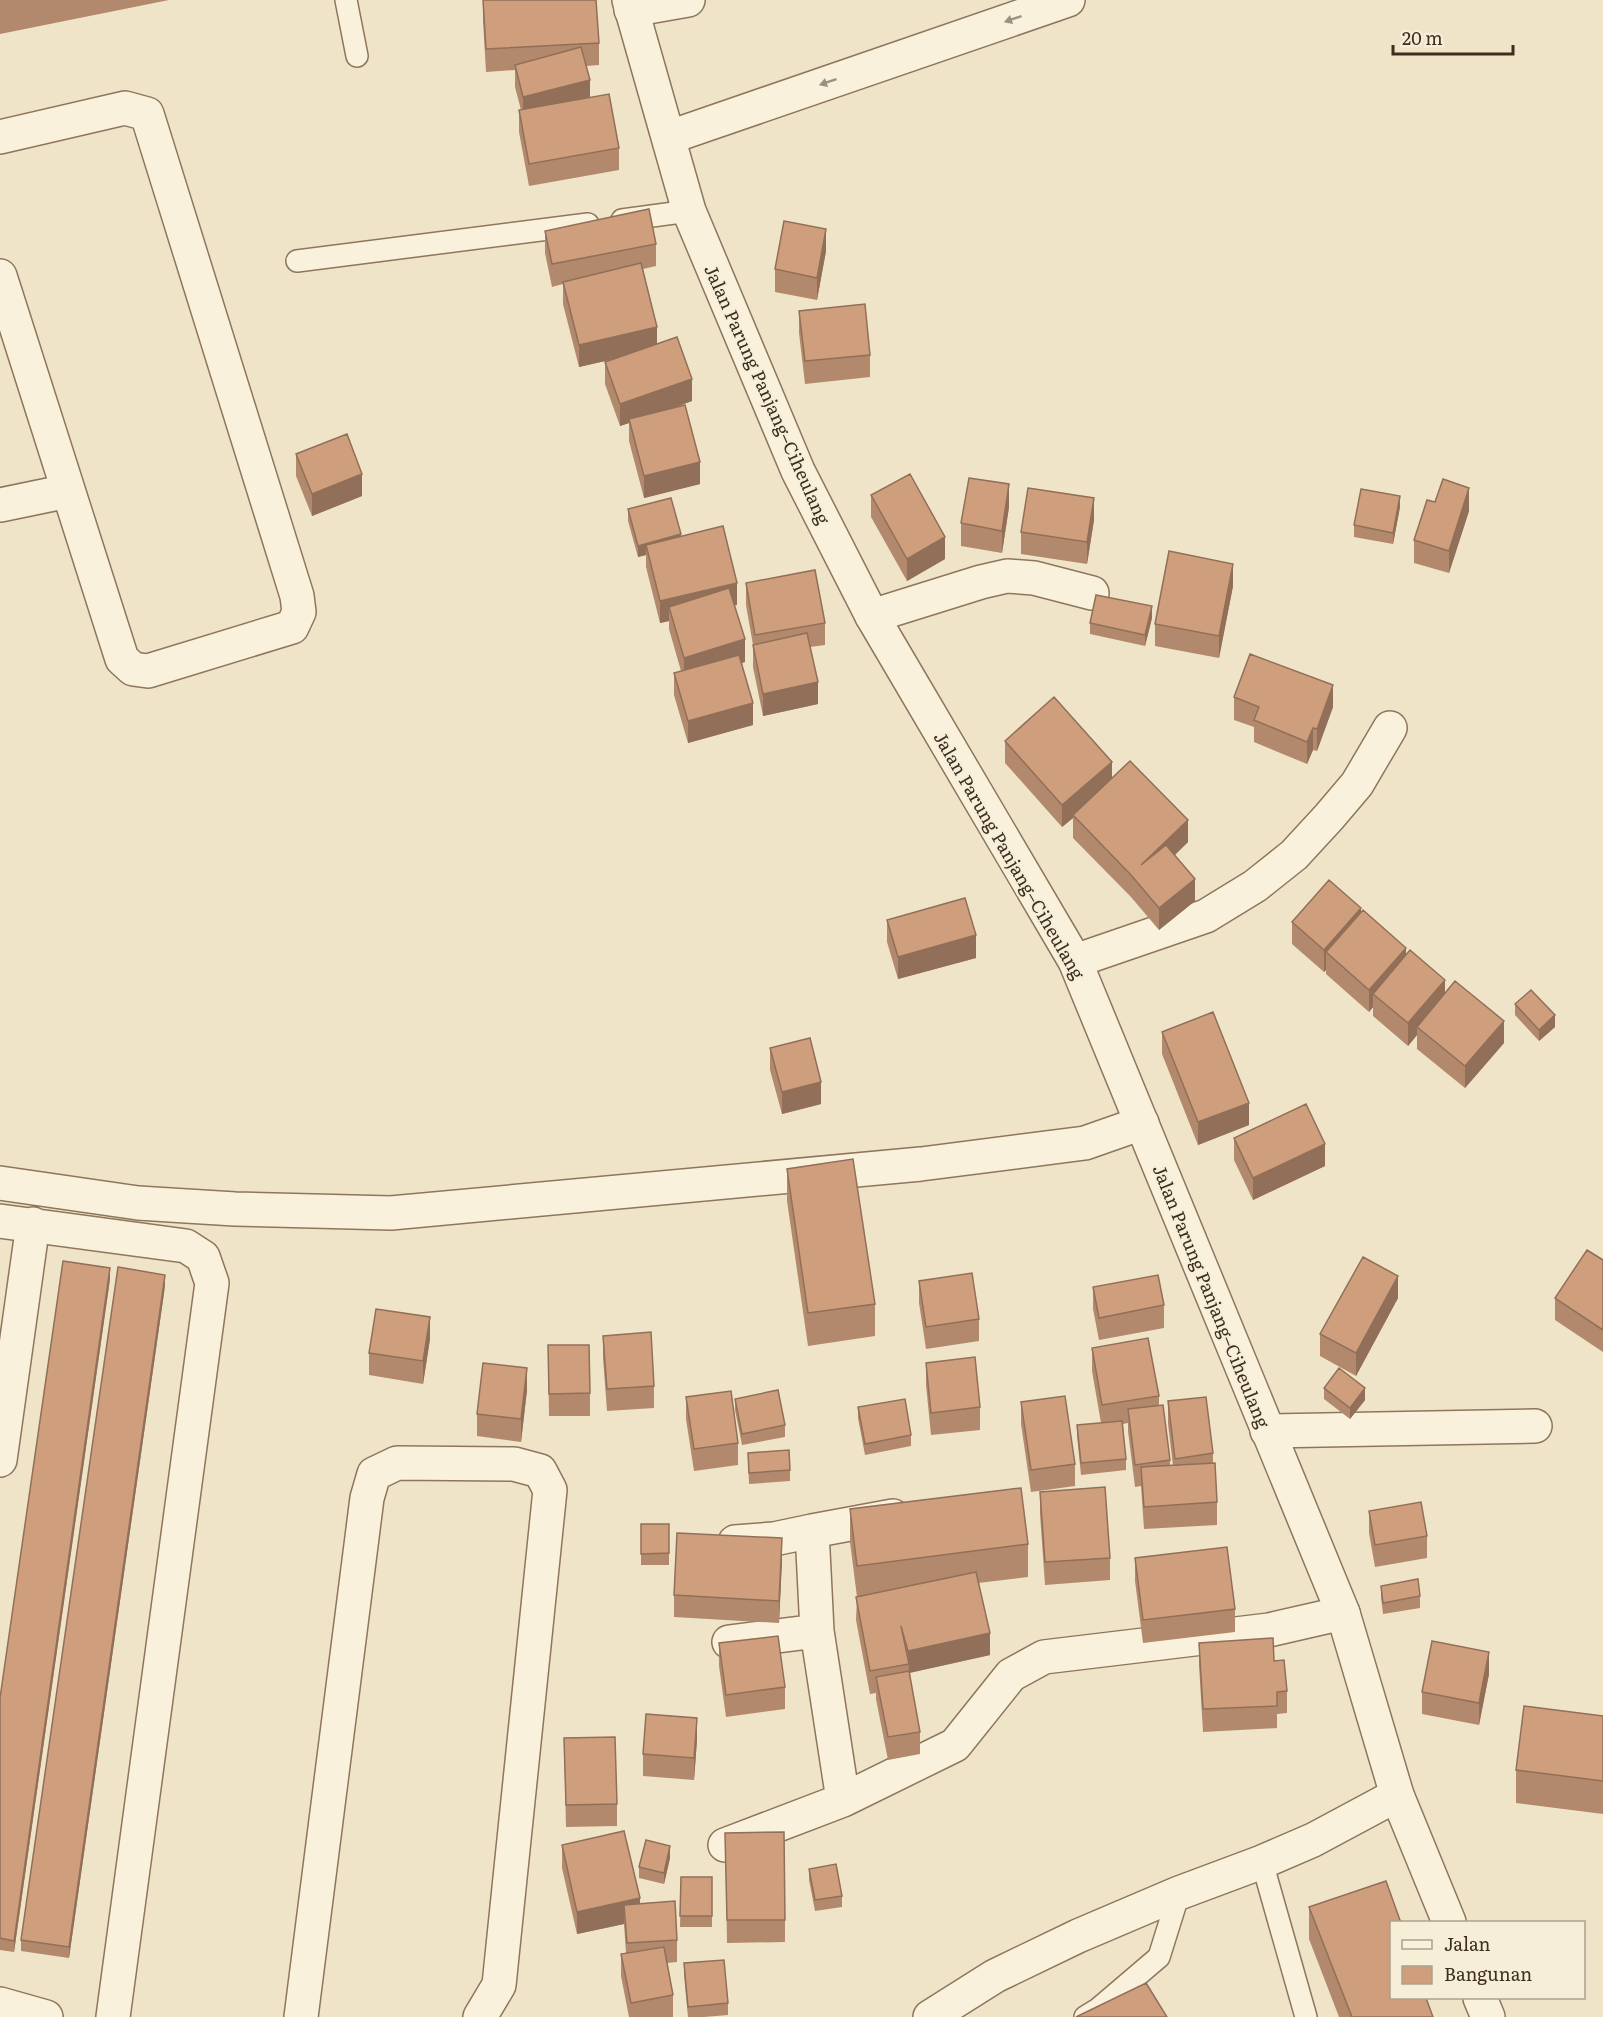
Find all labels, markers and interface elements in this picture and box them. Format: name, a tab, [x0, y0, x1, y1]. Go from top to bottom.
one-way arrow	[1004, 15, 1022, 24]
scale bar	[1393, 18, 1513, 56]
text: 20 m	[1402, 24, 1443, 51]
one-way arrow	[819, 78, 837, 88]
street label: Jalan Parung Panjang–Ciheulang	[698, 260, 838, 529]
street label: Jalan Parung Panjang–Ciheulang	[928, 726, 1093, 985]
street label: Jalan Parung Panjang–Ciheulang	[1147, 1160, 1278, 1433]
legend	[1390, 1921, 1585, 1999]
text: Jalan	[1444, 1930, 1491, 1957]
text: Bangunan	[1444, 1960, 1532, 1987]

